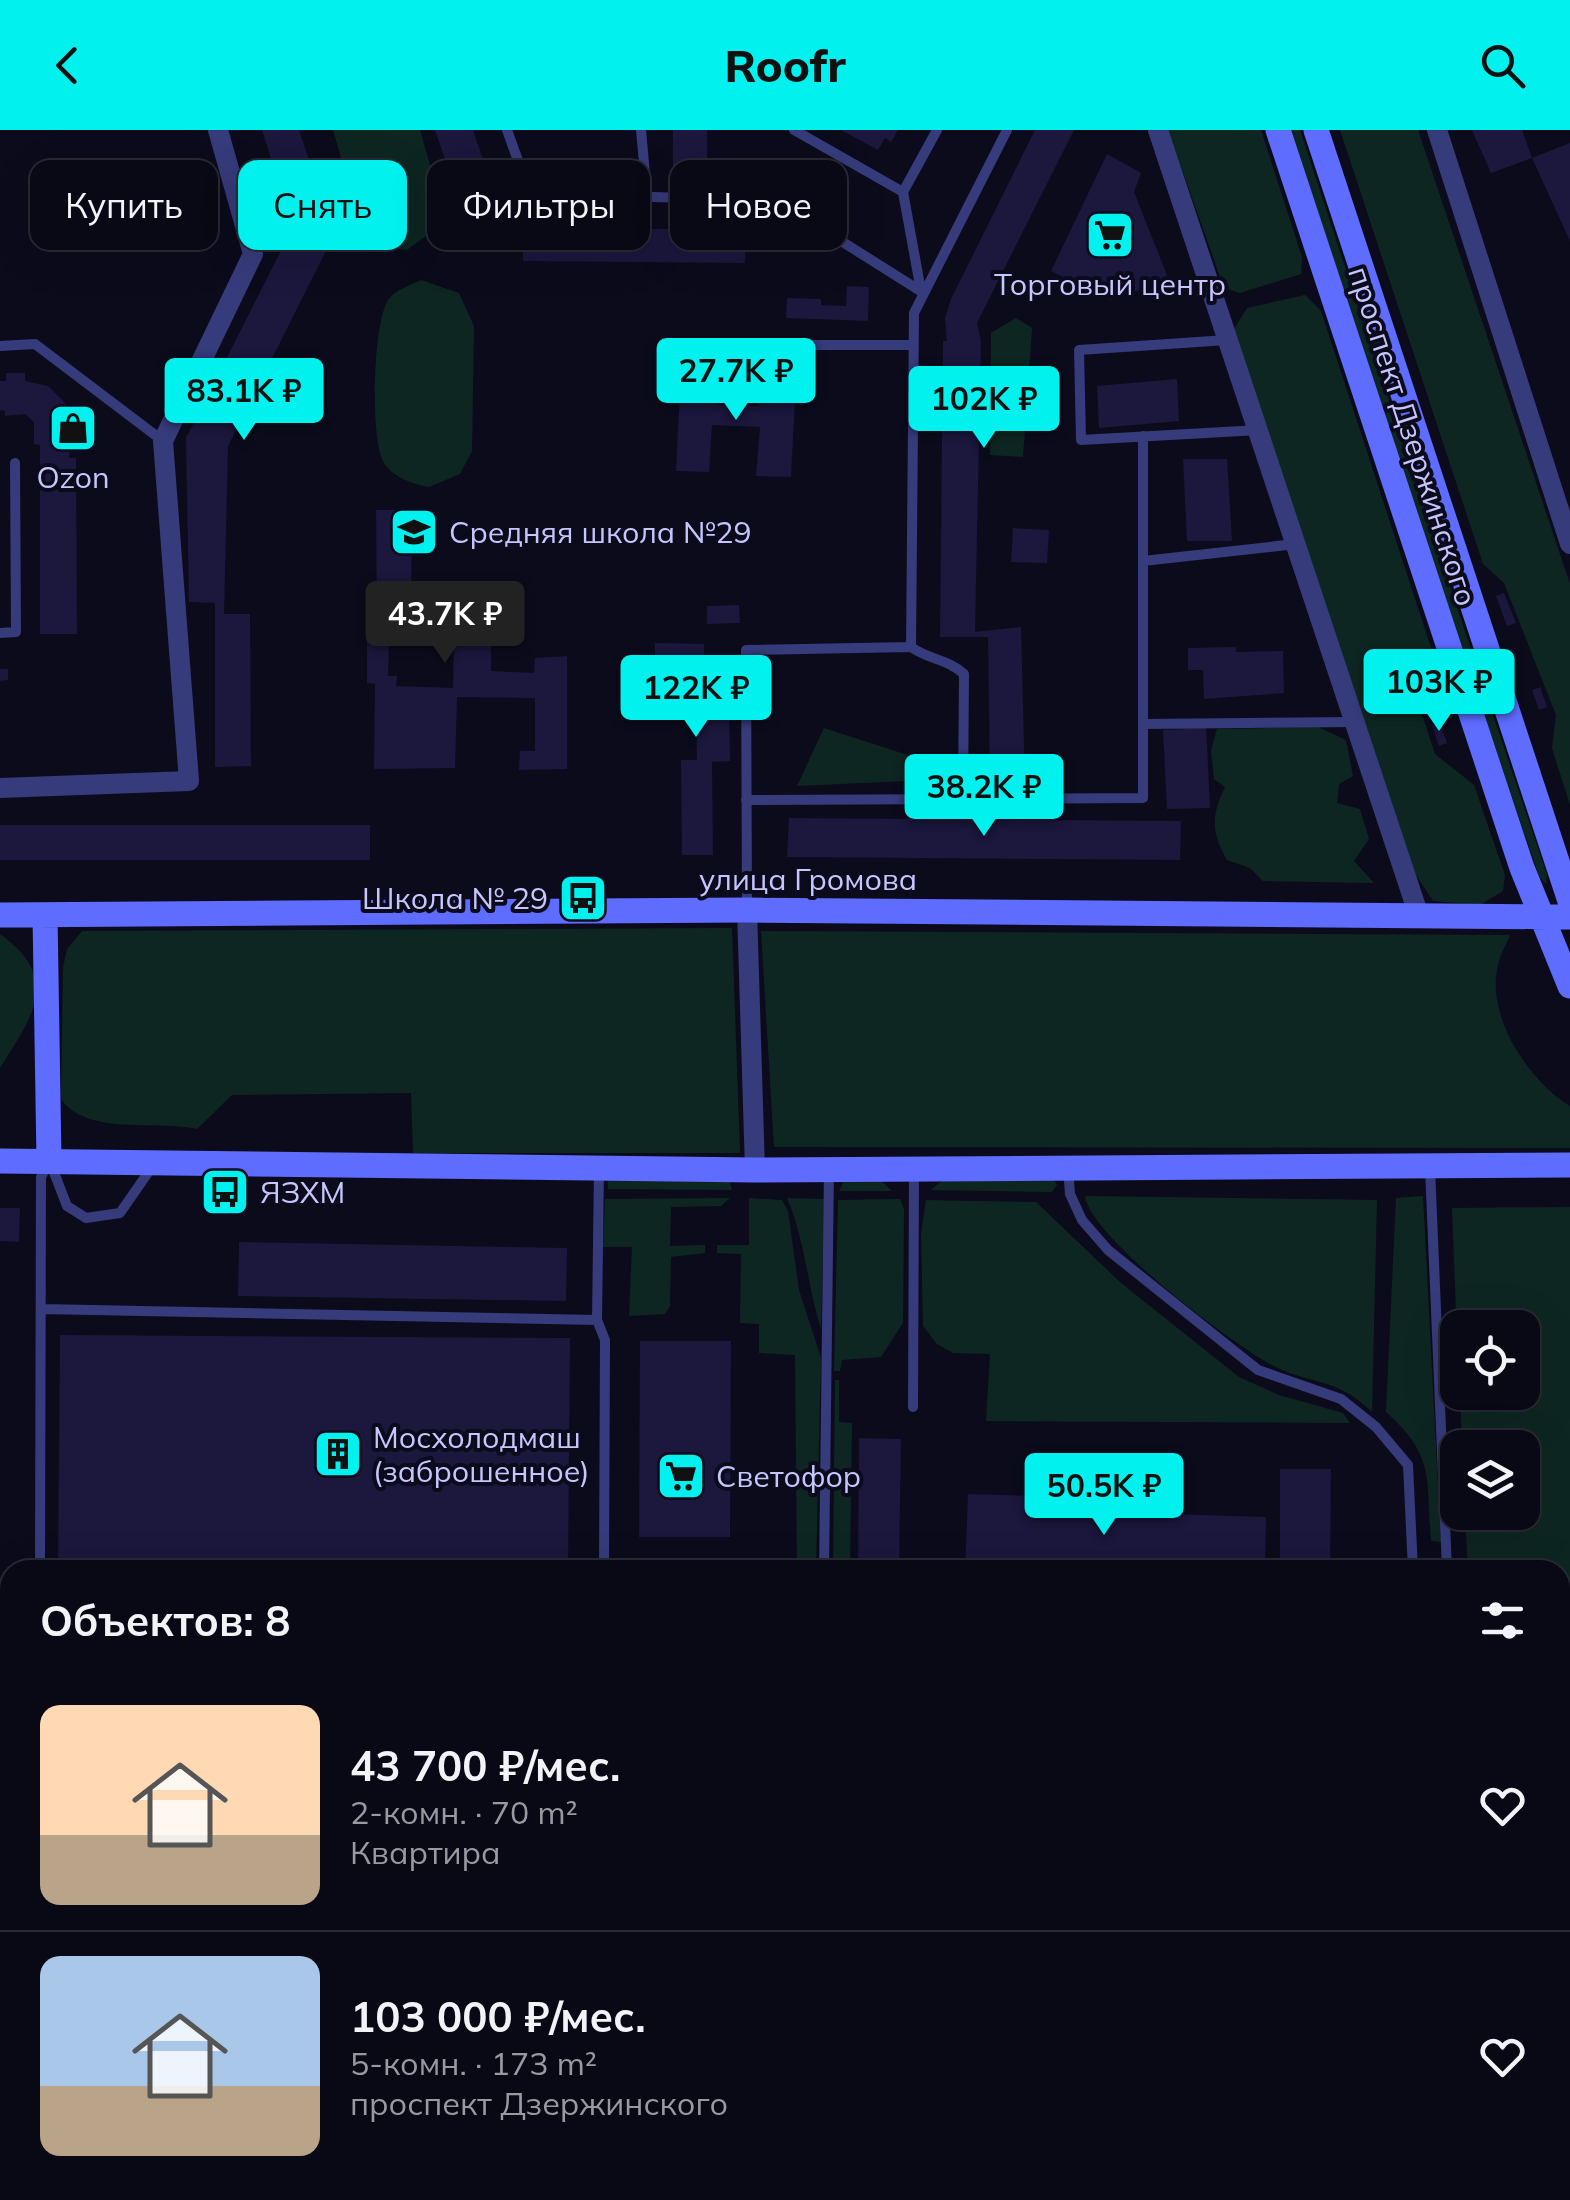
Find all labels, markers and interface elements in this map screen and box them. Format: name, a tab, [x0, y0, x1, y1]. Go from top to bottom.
text: Roofr	[724, 37, 846, 93]
icon: back	[40, 38, 95, 93]
icon: search	[1475, 38, 1530, 93]
chip: Купить	[30, 160, 218, 250]
chip: Снять	[238, 160, 407, 250]
chip: Фильтры	[427, 160, 650, 250]
chip: Новое	[670, 160, 847, 250]
supermarket icon: Торговый центр	[1084, 209, 1136, 261]
street label: проспект Дзержинского	[1340, 262, 1486, 610]
place label: Торговый центр	[994, 265, 1226, 303]
pin: 27.7K ₽	[644, 338, 828, 423]
text: 27.7K ₽	[679, 350, 793, 390]
pin: 83.1K ₽	[152, 358, 336, 443]
pin: 102K ₽	[903, 366, 1065, 451]
text: 83.1K ₽	[187, 370, 301, 410]
text: 102K ₽	[931, 378, 1037, 418]
shop icon: Ozon	[47, 402, 99, 454]
place label: Ozon	[36, 458, 110, 496]
school or university icon: Средняя школа №29	[388, 506, 440, 558]
place label: Средняя школа №29	[449, 513, 752, 551]
pin: 43.7K ₽	[353, 581, 537, 666]
text: 43.7K ₽	[388, 593, 502, 633]
pin: 103K ₽	[1358, 649, 1520, 734]
pin: 122K ₽	[615, 655, 777, 740]
text: 103K ₽	[1386, 661, 1492, 701]
text: 122K ₽	[643, 667, 749, 707]
pin: 38.2K ₽	[892, 754, 1076, 839]
text: 38.2K ₽	[927, 766, 1041, 806]
street label: улица Громова	[699, 860, 917, 898]
bus stop icon: Школа № 29	[557, 872, 609, 924]
place label: Школа № 29	[362, 879, 548, 917]
bus stop icon: ЯЗХМ	[199, 1166, 251, 1218]
place label: ЯЗХМ	[260, 1173, 345, 1211]
map controls	[1440, 1310, 1540, 1530]
button: locate	[1440, 1310, 1540, 1410]
place label: Мосхолодмаш (заброшенное)	[373, 1418, 590, 1490]
building icon: Мосхолодмаш (заброшенное)	[312, 1428, 364, 1480]
button: layers	[1440, 1430, 1540, 1530]
supermarket icon: Светофор	[655, 1450, 707, 1502]
pin: 50.5K ₽	[1012, 1453, 1196, 1538]
place label: Светофор	[716, 1457, 861, 1495]
text: 50.5K ₽	[1047, 1465, 1161, 1505]
icon: filters	[1475, 1593, 1530, 1648]
text: Объектов: 8	[40, 1594, 290, 1647]
text: 43 700 ₽/мес.	[350, 1739, 620, 1792]
icon: home	[120, 1745, 240, 1865]
icon: heart	[1475, 1778, 1530, 1833]
text: 2-комн. · 70 m²	[350, 1792, 578, 1832]
text: Квартира	[350, 1832, 501, 1872]
text: 103 000 ₽/мес.	[350, 1990, 646, 2043]
icon: home	[120, 1996, 240, 2116]
icon: heart	[1475, 2029, 1530, 2084]
text: 5-комн. · 173 m²	[350, 2043, 597, 2083]
text: проспект Дзержинского	[350, 2083, 728, 2123]

